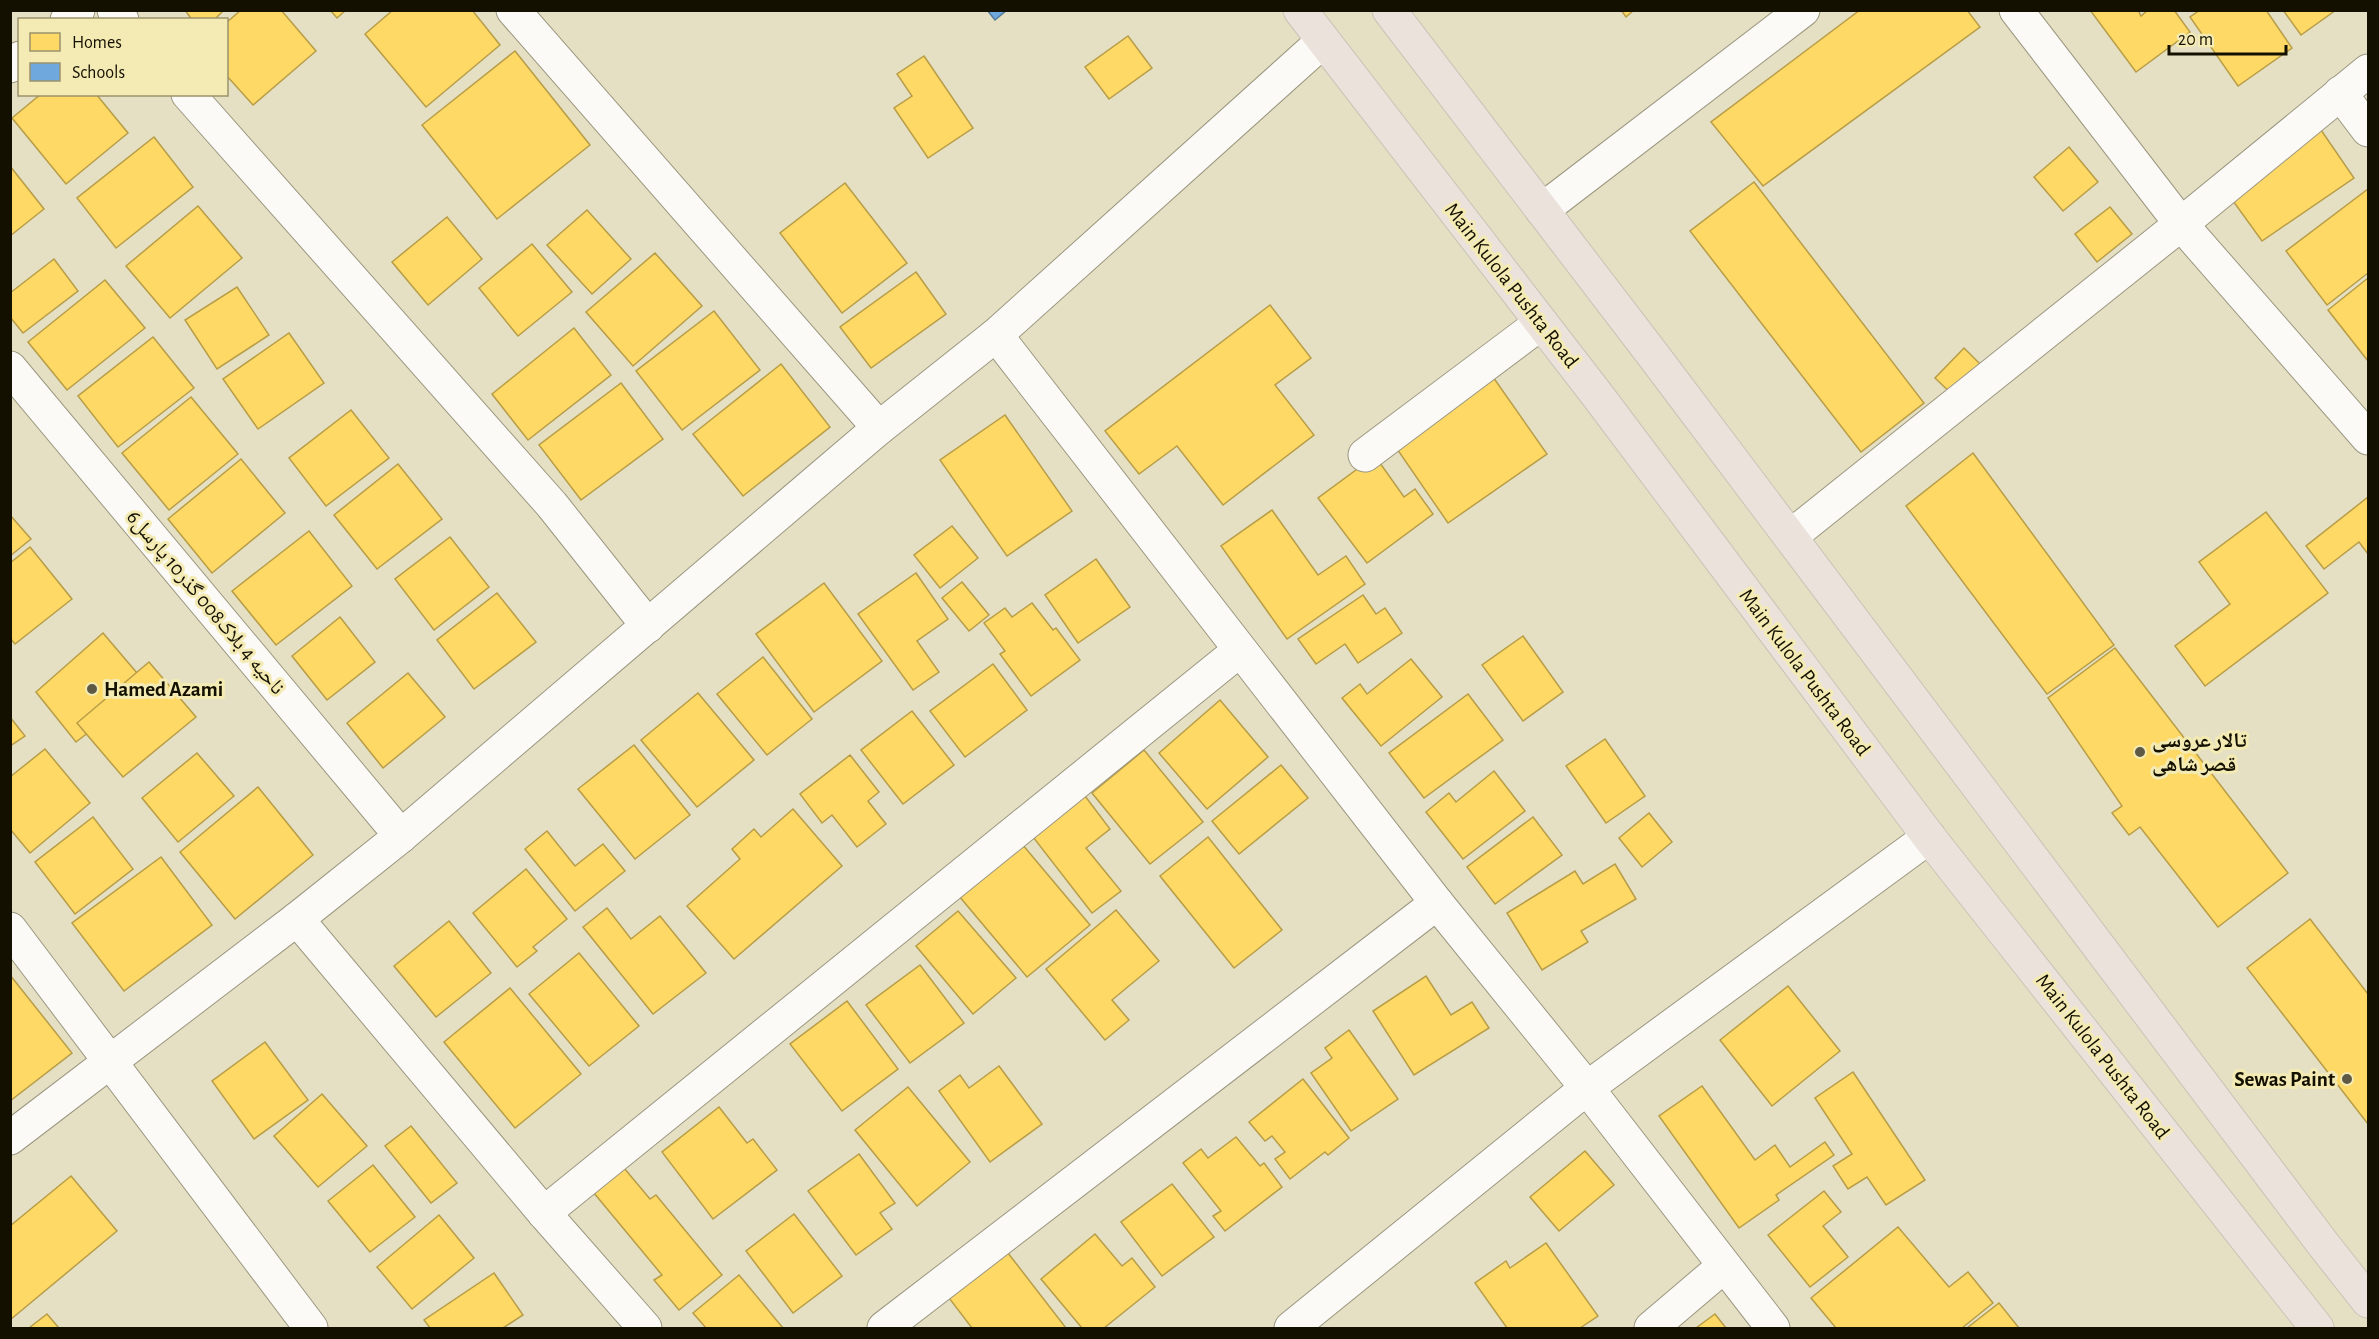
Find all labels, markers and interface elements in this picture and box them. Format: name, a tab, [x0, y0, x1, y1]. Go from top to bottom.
legend	[18, 18, 228, 96]
scale bar	[2169, 18, 2286, 56]
text: 20 m	[2178, 31, 2213, 49]
text: Homes	[72, 34, 122, 52]
text: Schools	[72, 64, 125, 82]
street label: Main Kulola Pushta Road	[1441, 199, 1582, 372]
street label: ناحیه 4 بلاک008 گذر10 پارسل6	[121, 506, 289, 700]
street label: Main Kulola Pushta Road	[1735, 585, 1874, 760]
place label: Hamed Azami	[104, 679, 223, 700]
marker: Hamed Azami	[85, 682, 99, 696]
place label: تالار عروسی قصر شاهی	[2152, 730, 2247, 777]
marker: تالار عروسی قصر شاهی	[2133, 745, 2147, 759]
street label: Main Kulola Pushta Road	[2032, 970, 2173, 1143]
place label: Sewas Paint	[2234, 1069, 2335, 1090]
marker: Sewas Paint	[2340, 1072, 2354, 1086]

